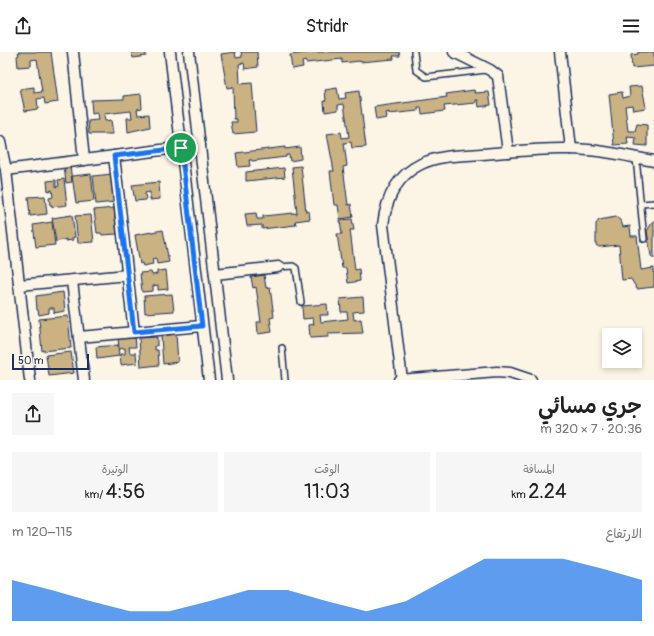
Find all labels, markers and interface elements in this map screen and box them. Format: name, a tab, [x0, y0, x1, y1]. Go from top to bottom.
icon: share	[12, 15, 34, 37]
text: Stridr	[306, 15, 348, 38]
icon: menu	[620, 15, 642, 37]
pin	[164, 131, 198, 165]
icon: arrive	[170, 137, 192, 159]
map controls	[602, 328, 642, 368]
button: layers	[602, 328, 642, 368]
scale bar	[12, 352, 89, 371]
text: 50 m	[18, 354, 44, 367]
text: جري مسائي	[538, 392, 642, 420]
button: share	[12, 393, 54, 435]
text: 20:36 · 7 × 320 m	[540, 421, 642, 437]
text: الوتيرة	[102, 463, 128, 476]
text: الوقت	[314, 463, 340, 476]
text: المسافة	[523, 463, 555, 476]
text: 4:56	[106, 479, 145, 504]
text: 11:03	[304, 479, 350, 504]
text: 2.24	[528, 479, 567, 504]
text: /km	[85, 488, 106, 501]
text: km	[511, 488, 528, 501]
text: 115–120 m	[12, 524, 73, 540]
text: الارتفاع	[606, 526, 642, 542]

